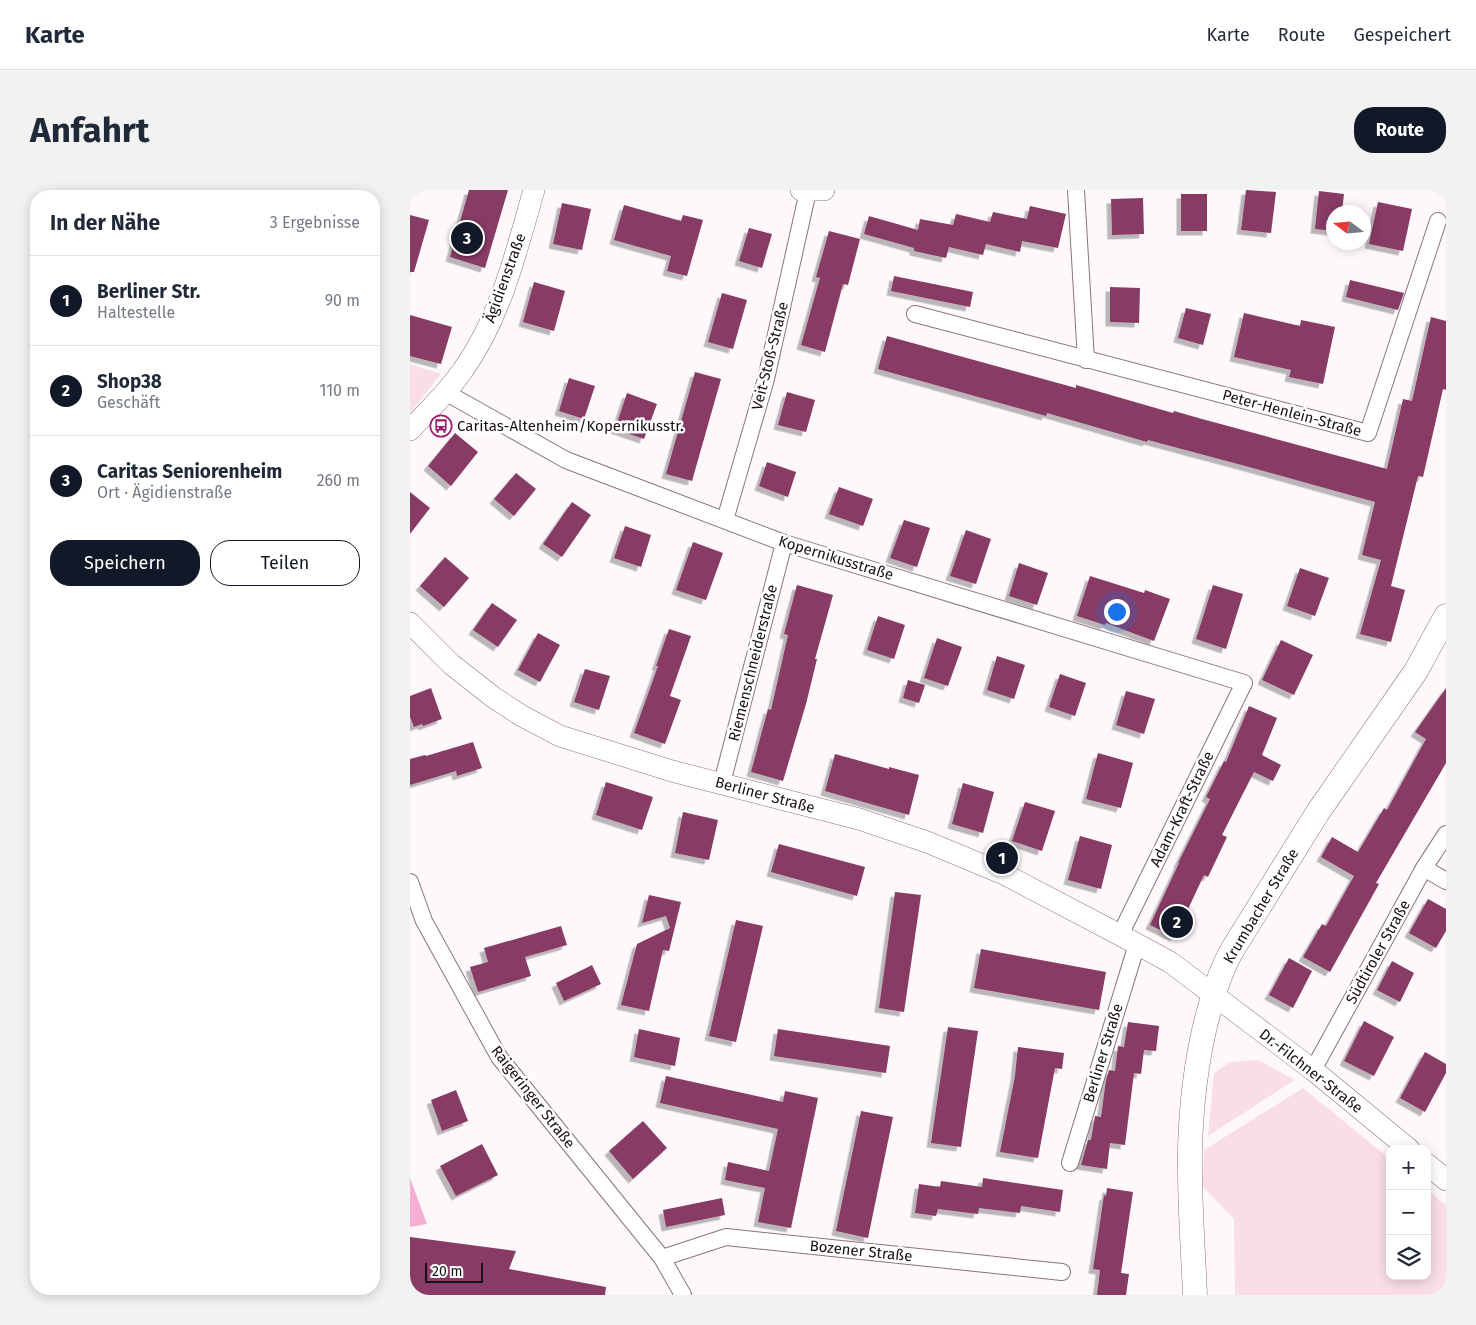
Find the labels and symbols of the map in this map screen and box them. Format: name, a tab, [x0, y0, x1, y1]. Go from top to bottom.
north arrow	[1326, 205, 1371, 250]
pin: 3	[451, 219, 483, 257]
street label: Ägidienstraße	[481, 231, 529, 325]
street label: Veit-Stoß-Straße	[748, 300, 792, 412]
street label: Peter-Henlein-Straße	[1220, 386, 1364, 440]
bus stop icon: Caritas-Altenheim/Kopernikusstr.	[429, 414, 453, 438]
place label: Caritas-Altenheim/Kopernikusstr.	[457, 417, 684, 435]
street label: Kopernikusstraße	[776, 532, 896, 584]
street label: Riemenschneiderstraße	[725, 583, 781, 743]
your location	[1104, 599, 1130, 625]
street label: Adam-Kraft-Straße	[1146, 748, 1218, 870]
street label: Berliner Straße	[713, 773, 817, 817]
pin: 1	[986, 839, 1018, 877]
street label: Krumbacher Straße	[1220, 845, 1302, 967]
street label: Südtiroler Straße	[1342, 897, 1414, 1007]
pin: 2	[1161, 903, 1193, 941]
street label: Berliner Straße	[1079, 1001, 1127, 1105]
street label: Dr.-Filchner-Straße	[1256, 1025, 1366, 1117]
street label: Raigeringer Straße	[487, 1042, 579, 1152]
street label: Bozener Straße	[809, 1237, 913, 1265]
scale bar	[425, 1260, 482, 1283]

